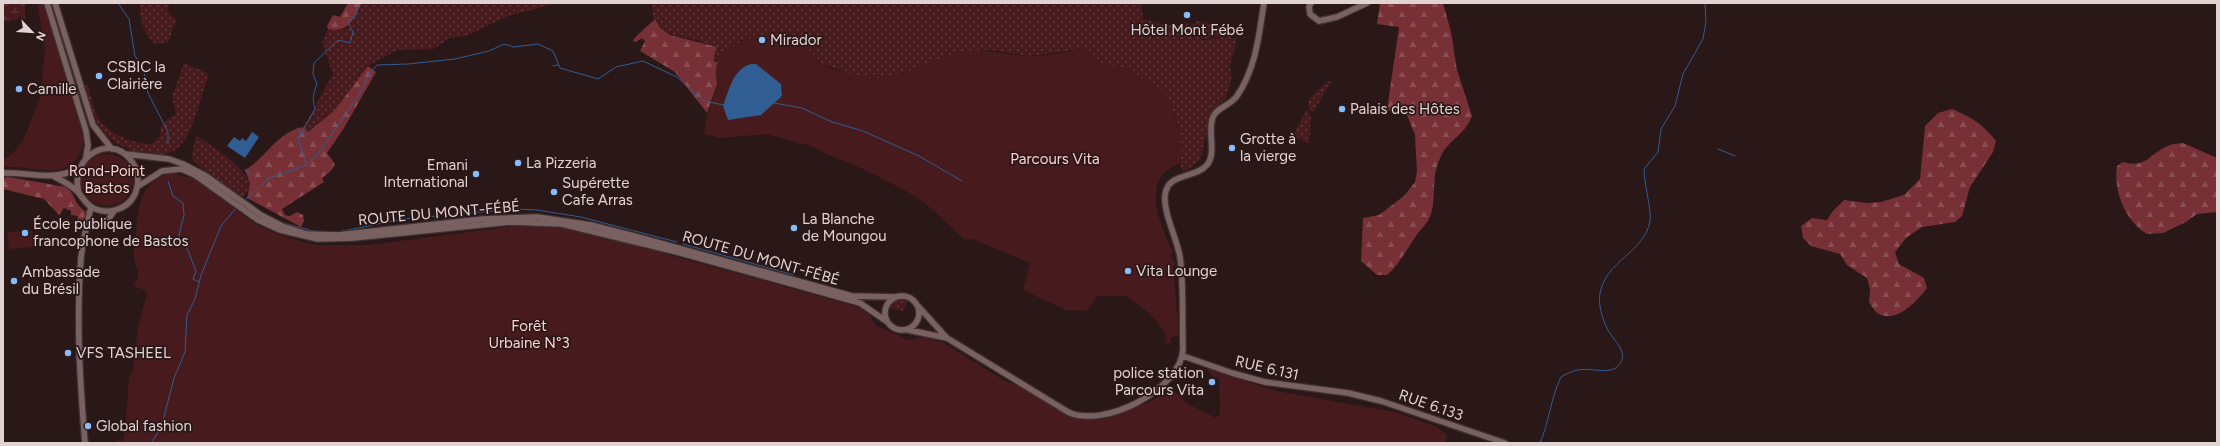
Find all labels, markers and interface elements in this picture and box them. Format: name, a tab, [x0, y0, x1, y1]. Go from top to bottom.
marker: Hôtel Mont Fébé	[1182, 10, 1192, 20]
north arrow	[12, 12, 52, 52]
place label: Hôtel Mont Fébé	[1130, 21, 1244, 39]
text: N	[33, 29, 48, 43]
place label: Mirador	[770, 31, 821, 49]
marker: Mirador	[757, 35, 767, 45]
place label: CSBIC la Clairière	[107, 58, 166, 93]
marker: CSBIC la Clairière	[94, 71, 104, 81]
place label: Camille	[27, 80, 77, 98]
marker: Camille	[14, 84, 24, 94]
place label: Palais des Hôtes	[1350, 100, 1460, 118]
marker: Palais des Hôtes	[1337, 104, 1347, 114]
place label: Grotte à la vierge	[1240, 130, 1296, 165]
marker: Grotte à la vierge	[1227, 143, 1237, 153]
park label: Parcours Vita	[1010, 150, 1100, 168]
place label: La Pizzeria	[526, 154, 596, 172]
place label: Emani International	[383, 156, 468, 191]
marker: La Pizzeria	[513, 158, 523, 168]
park label: Rond-Point Bastos	[69, 162, 145, 197]
marker: Emani International	[471, 169, 481, 179]
place label: Supérette Cafe Arras	[562, 174, 633, 209]
marker: Supérette Cafe Arras	[549, 187, 559, 197]
street label: ROUTE DU MONT-FÉBÉ	[357, 197, 521, 229]
place label: La Blanche de Moungou	[802, 210, 887, 245]
place label: École publique francophone de Bastos	[33, 215, 188, 250]
marker: La Blanche de Moungou	[789, 223, 799, 233]
street label: ROUTE DU MONT-FÉBÉ	[680, 227, 842, 289]
marker: École publique francophone de Bastos	[20, 228, 30, 238]
place label: Vita Lounge	[1136, 262, 1217, 280]
place label: Ambassade du Brésil	[22, 263, 100, 298]
marker: Vita Lounge	[1123, 266, 1133, 276]
marker: Ambassade du Brésil	[9, 276, 19, 286]
park label: Forêt Urbaine N°3	[488, 317, 570, 352]
place label: VFS TASHEEL	[76, 344, 171, 362]
marker: VFS TASHEEL	[63, 348, 73, 358]
street label: RUE 6.131	[1233, 352, 1301, 384]
place label: police station Parcours Vita	[1113, 364, 1204, 399]
marker: police station Parcours Vita	[1207, 377, 1217, 387]
street label: RUE 6.133	[1397, 386, 1465, 424]
place label: Global fashion	[96, 417, 192, 435]
marker: Global fashion	[83, 421, 93, 431]

